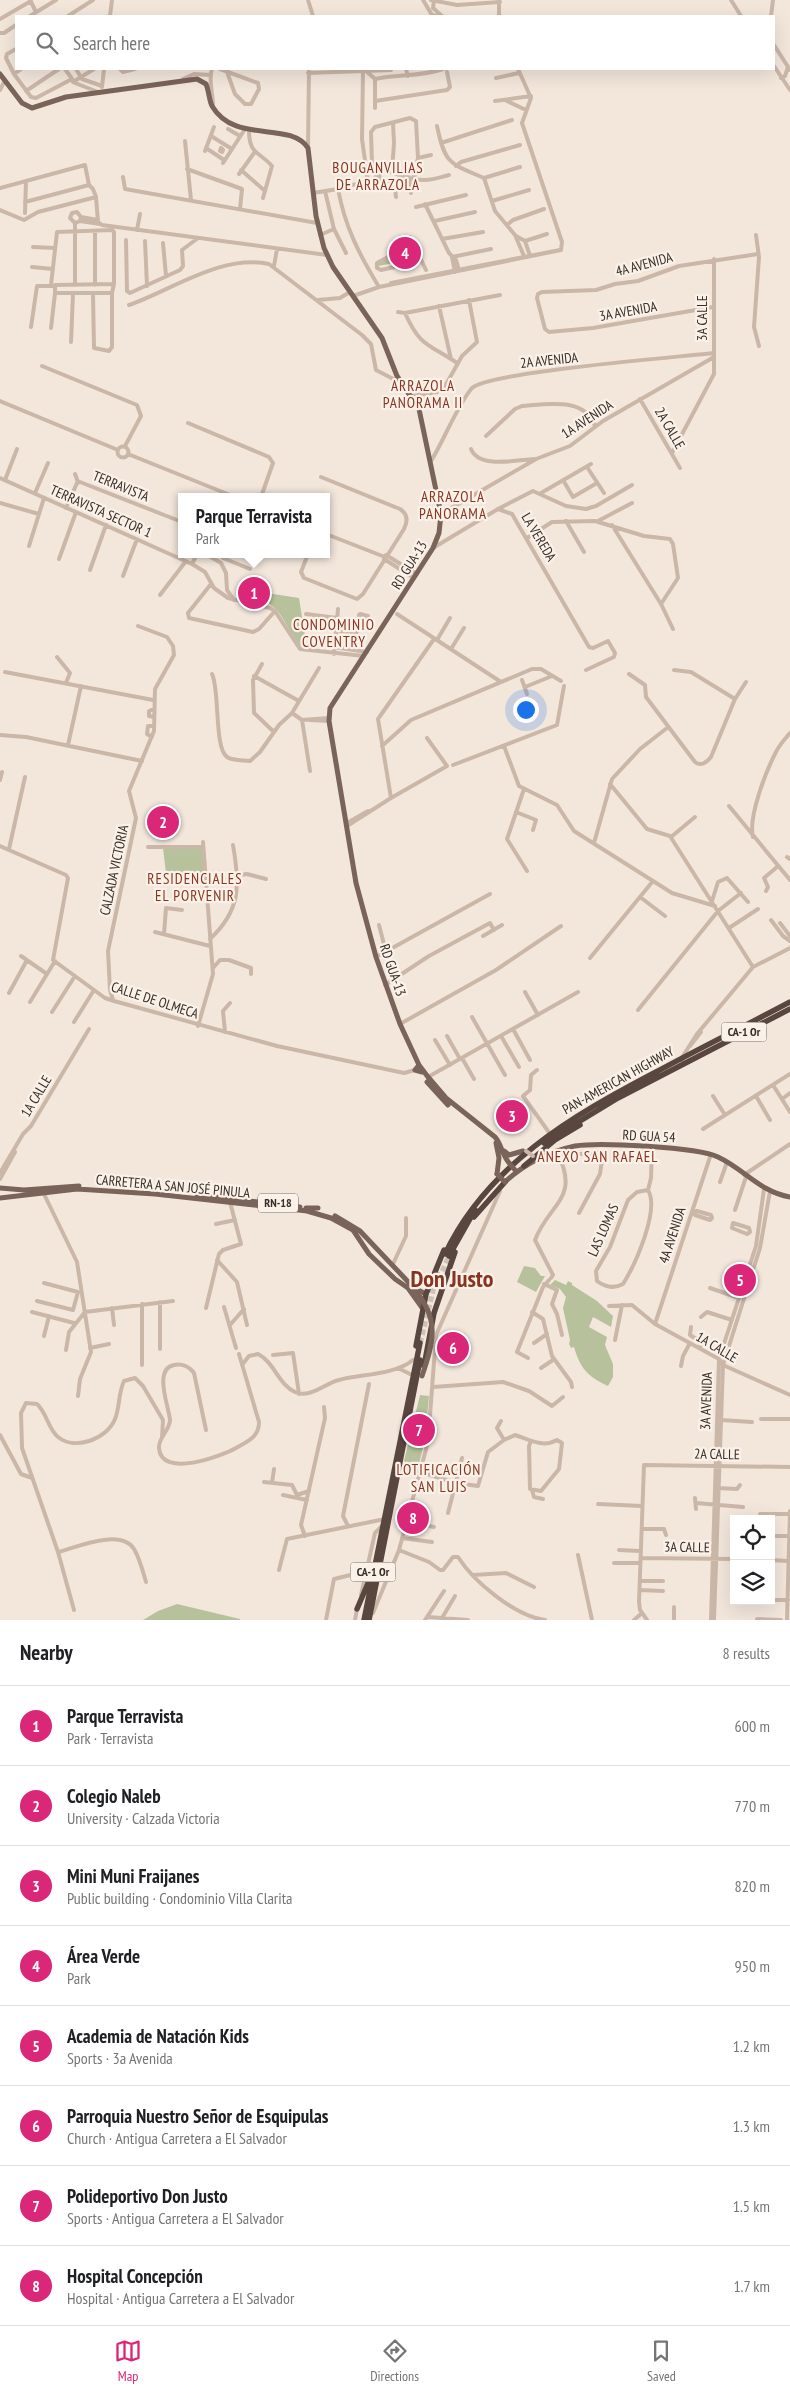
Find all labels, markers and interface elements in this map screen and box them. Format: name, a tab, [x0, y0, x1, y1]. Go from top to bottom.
search box	[15, 15, 775, 70]
icon: search	[33, 29, 61, 57]
text: Search here	[73, 31, 150, 55]
district label: BOUGANVILIAS DE ARRAZOLA	[332, 158, 424, 194]
pin: 4	[389, 234, 421, 272]
street label: 4A AVENIDA	[614, 248, 675, 280]
street label: 3A CALLE	[693, 295, 711, 341]
street label: 3A AVENIDA	[598, 297, 659, 325]
street label: 2A AVENIDA	[519, 348, 579, 372]
district label: ARRAZOLA PANORAMA II	[383, 376, 463, 412]
street label: 1A AVENIDA	[558, 395, 617, 442]
street label: 2A CALLE	[651, 404, 689, 452]
street label: TERRAVISTA	[90, 467, 152, 506]
street label: TERRAVISTA SECTOR 1	[47, 481, 155, 541]
district label: ARRAZOLA PANORAMA	[419, 487, 487, 523]
popup	[178, 493, 330, 558]
text: Parque Terravista	[196, 504, 312, 528]
street label: LA VEREDA	[517, 509, 561, 565]
text: Park	[196, 528, 220, 548]
street label: RD GUA-13	[387, 537, 431, 593]
pin: 1	[238, 574, 270, 612]
district label: CONDOMINIO COVENTRY	[293, 615, 375, 651]
your location	[513, 697, 539, 723]
pin: 2	[147, 803, 179, 841]
street label: CALZADA VICTORIA	[96, 823, 132, 917]
district label: RESIDENCIALES EL PORVENIR	[147, 869, 243, 905]
street label: RD GUA-13	[376, 942, 410, 998]
street label: CALLE DE OLMECA	[109, 977, 201, 1023]
road number: CA-1 Or	[722, 1022, 766, 1042]
street label: PAN-AMERICAN HIGHWAY	[559, 1042, 677, 1118]
street label: 1A CALLE	[17, 1072, 55, 1120]
pin: 3	[496, 1097, 528, 1135]
street label: RD GUA 54	[622, 1126, 677, 1146]
district label: ANEXO SAN RAFAEL	[538, 1147, 658, 1166]
street label: CARRETERA A SAN JOSÉ PINULA	[95, 1170, 251, 1202]
road number: RN-18	[258, 1194, 298, 1212]
street label: LAS LOMAS	[583, 1201, 623, 1259]
street label: 4A AVENIDA	[654, 1204, 690, 1265]
pin: 5	[724, 1261, 756, 1299]
district label: Don Justo	[411, 1263, 494, 1294]
street label: 1A CALLE	[693, 1328, 741, 1366]
pin: 6	[437, 1329, 469, 1367]
street label: 3A AVENIDA	[696, 1371, 716, 1430]
pin: 7	[403, 1411, 435, 1449]
street label: 2A CALLE	[694, 1445, 740, 1463]
district label: LOTIFICACIÓN SAN LUIS	[397, 1460, 481, 1496]
pin: 8	[397, 1499, 429, 1537]
map controls	[730, 1515, 775, 1605]
button: locate	[730, 1515, 775, 1560]
street label: 3A CALLE	[664, 1538, 710, 1556]
button: layers	[730, 1560, 775, 1605]
road number: CA-1 Or	[350, 1562, 396, 1581]
text: Nearby	[20, 1639, 73, 1666]
text: 8 results	[723, 1643, 770, 1663]
text: Parque Terravista	[67, 1704, 183, 1728]
text: 1	[32, 1716, 40, 1736]
text: 600 m	[735, 1716, 770, 1736]
text: Park · Terravista	[67, 1728, 153, 1748]
text: Colegio Naleb	[67, 1784, 161, 1808]
text: 2	[32, 1796, 40, 1816]
text: 770 m	[735, 1796, 770, 1816]
text: University · Calzada Victoria	[67, 1808, 220, 1828]
text: Mini Muni Fraijanes	[67, 1864, 199, 1888]
text: 3	[32, 1876, 40, 1896]
text: 820 m	[735, 1876, 770, 1896]
text: Public building · Condominio Villa Clarita	[67, 1888, 292, 1908]
text: Área Verde	[67, 1944, 140, 1968]
text: 4	[32, 1956, 40, 1976]
text: 950 m	[735, 1956, 770, 1976]
text: Park	[67, 1968, 91, 1988]
text: Academia de Natación Kids	[67, 2024, 249, 2048]
text: 5	[32, 2036, 40, 2056]
text: 1.2 km	[733, 2036, 770, 2056]
text: Sports · 3a Avenida	[67, 2048, 173, 2068]
text: Parroquia Nuestro Señor de Esquipulas	[67, 2104, 328, 2128]
text: 6	[32, 2116, 40, 2136]
text: 1.3 km	[733, 2116, 770, 2136]
text: Church · Antigua Carretera a El Salvador	[67, 2128, 287, 2148]
text: Polideportivo Don Justo	[67, 2184, 228, 2208]
text: 7	[32, 2196, 40, 2216]
text: 1.5 km	[733, 2196, 770, 2216]
text: Sports · Antigua Carretera a El Salvador	[67, 2208, 284, 2228]
text: Hospital Concepción	[67, 2264, 203, 2288]
text: 8	[32, 2276, 40, 2296]
text: 1.7 km	[733, 2276, 770, 2296]
text: Hospital · Antigua Carretera a El Salvador	[67, 2288, 294, 2308]
tab: Map	[114, 2337, 142, 2385]
tab: Directions	[370, 2337, 419, 2385]
tab: Saved	[647, 2337, 676, 2385]

